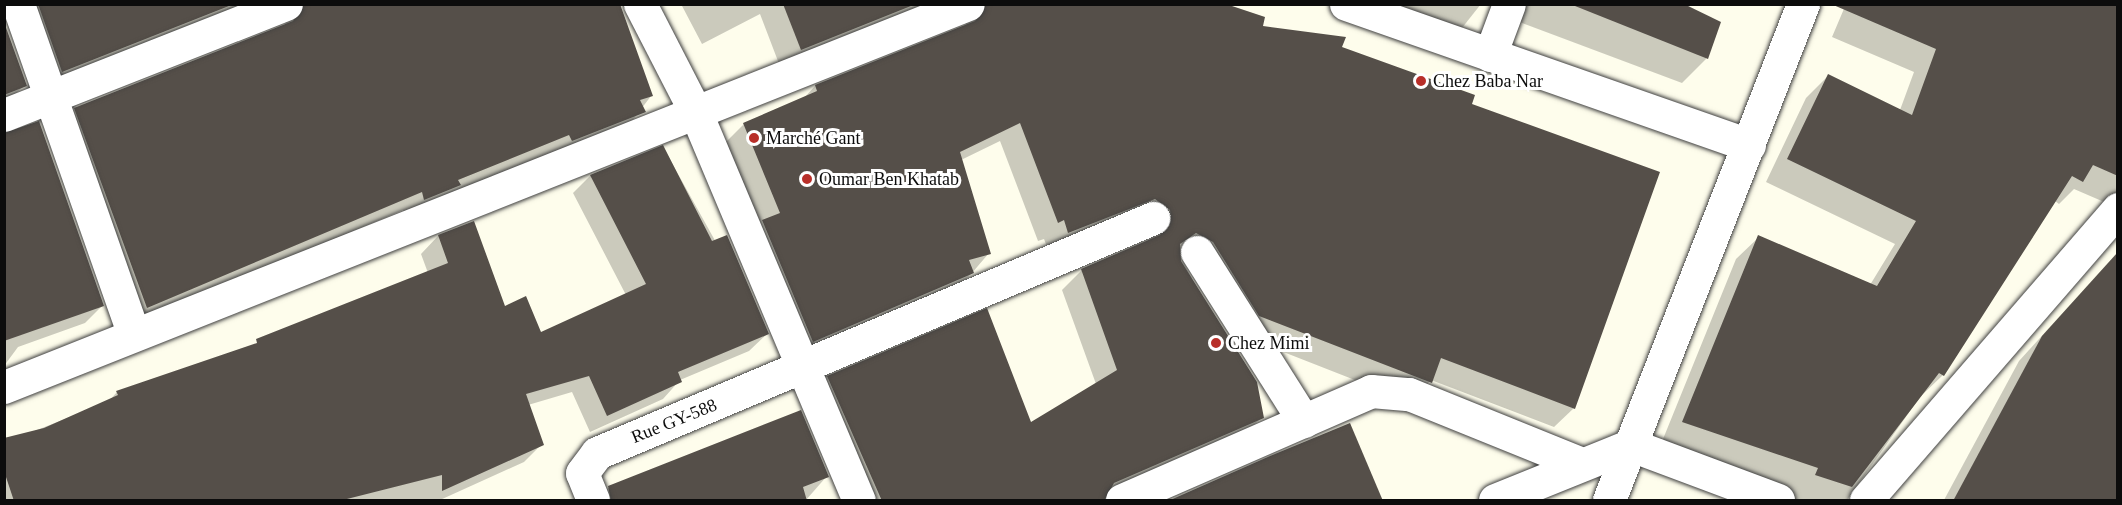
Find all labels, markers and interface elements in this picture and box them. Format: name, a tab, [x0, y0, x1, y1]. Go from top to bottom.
place label: Chez Baba Nar	[1433, 70, 1543, 92]
marker: Chez Baba Nar	[1414, 74, 1428, 88]
place label: Marché Gant	[766, 127, 860, 149]
marker: Marché Gant	[747, 131, 761, 145]
place label: Oumar Ben Khatab	[819, 168, 959, 190]
marker: Oumar Ben Khatab	[800, 172, 814, 186]
place label: Chez Mimi	[1228, 332, 1309, 354]
marker: Chez Mimi	[1209, 336, 1223, 350]
street label: Rue GY-588	[628, 394, 720, 448]

